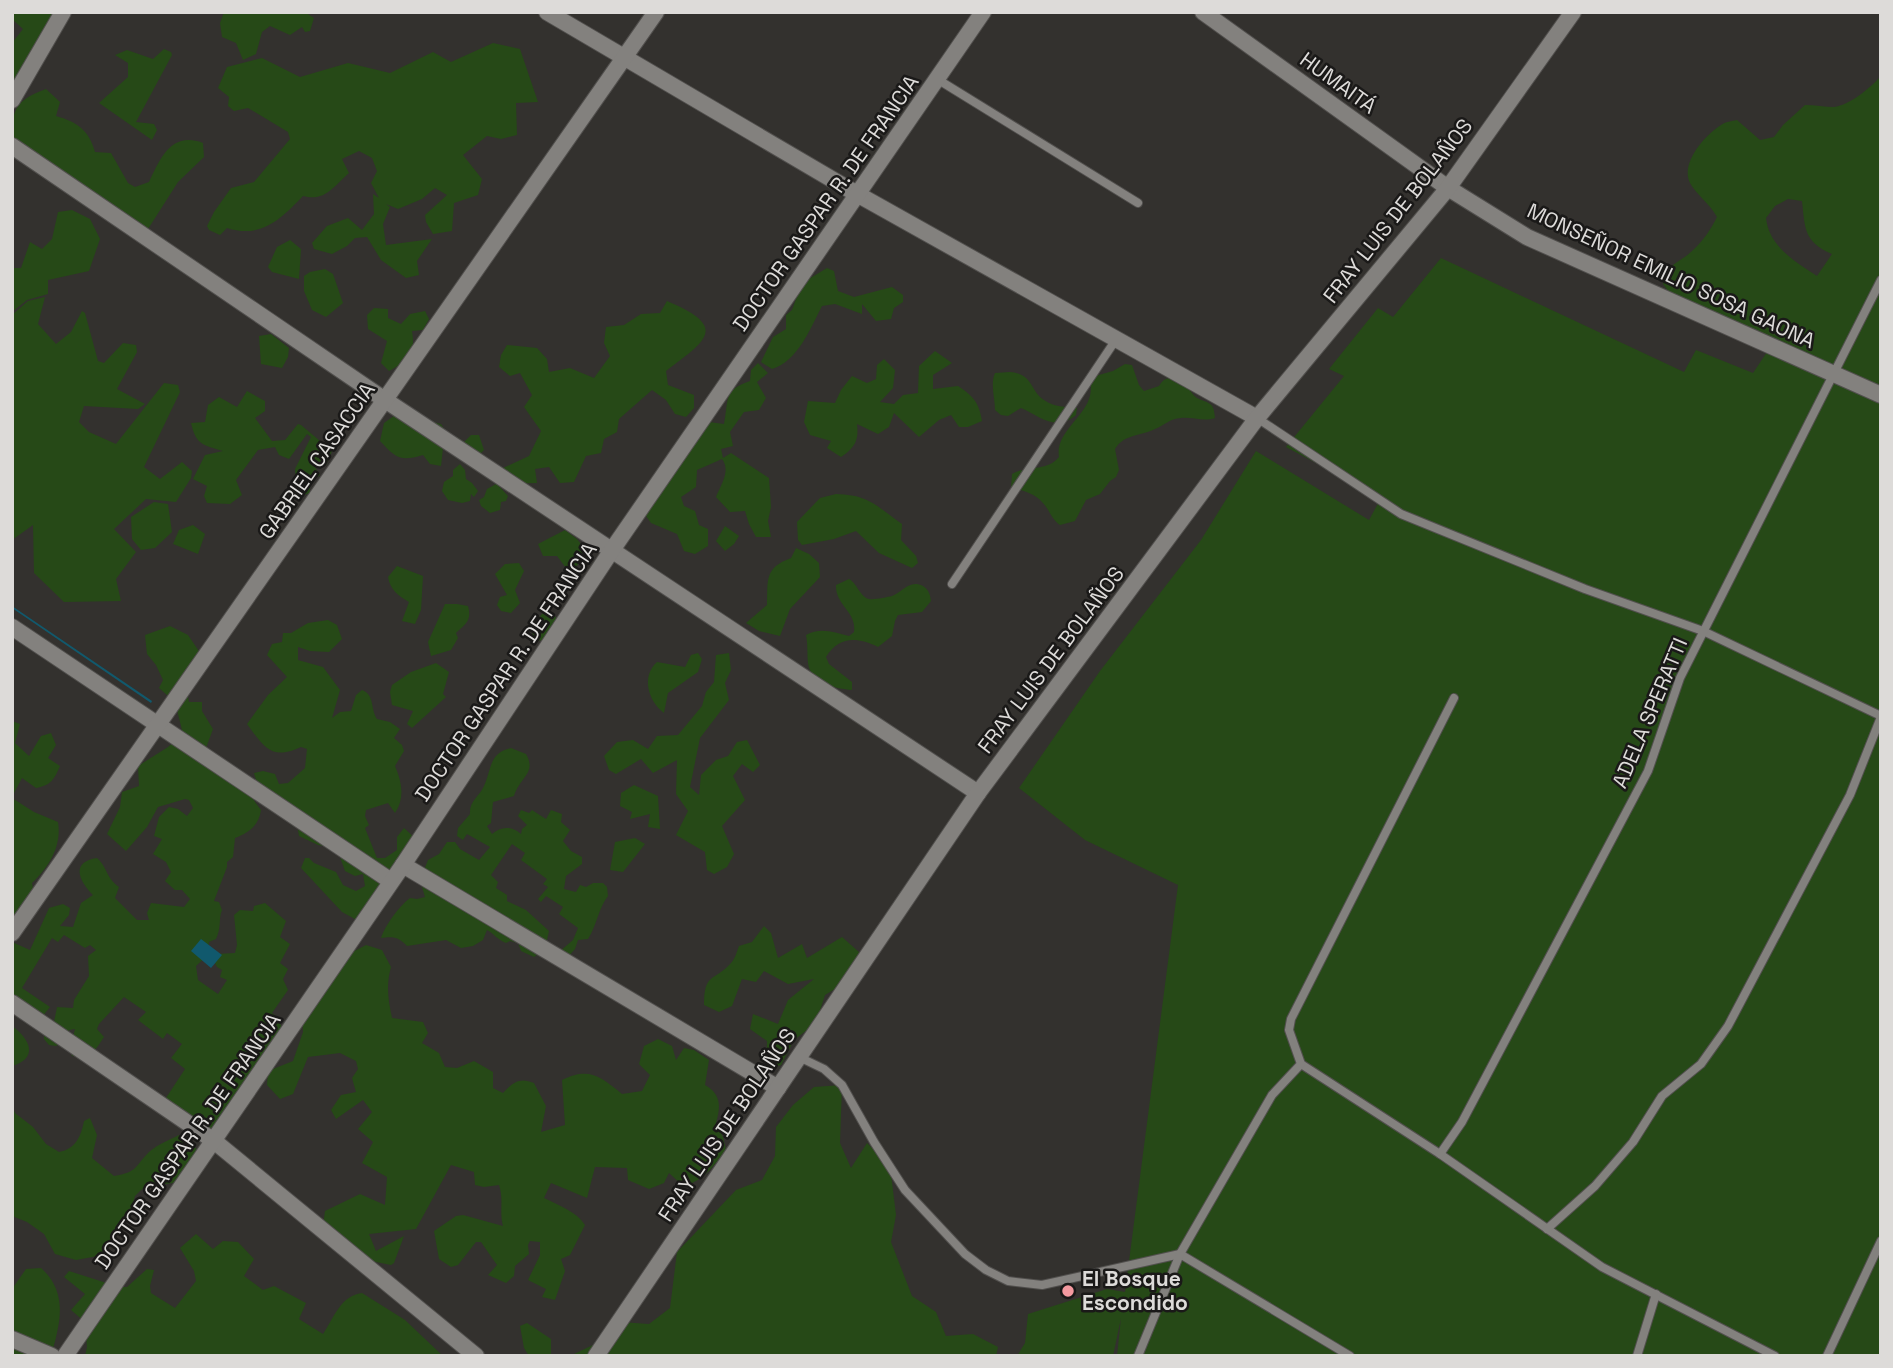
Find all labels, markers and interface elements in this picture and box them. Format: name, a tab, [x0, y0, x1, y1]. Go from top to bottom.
street label: HUMAITÁ	[1295, 46, 1382, 119]
street label: DOCTOR GASPAR R. DE FRANCIA	[727, 69, 925, 336]
street label: FRAY LUIS DE BOLAÑOS	[1317, 113, 1478, 309]
street label: MONSEÑOR EMILIO SOSA GAONA	[1523, 197, 1820, 354]
street label: GABRIEL CASACCIA	[252, 377, 381, 544]
street label: DOCTOR GASPAR R. DE FRANCIA	[409, 537, 603, 806]
street label: FRAY LUIS DE BOLAÑOS	[971, 561, 1130, 759]
street label: ADELA SPERATTI	[1606, 634, 1693, 792]
street label: DOCTOR GASPAR R. DE FRANCIA	[89, 1007, 287, 1274]
street label: FRAY LUIS DE BOLAÑOS	[652, 1023, 801, 1227]
place label: El Bosque Escondido	[1082, 1265, 1188, 1316]
marker: El Bosque Escondido	[1060, 1283, 1076, 1299]

